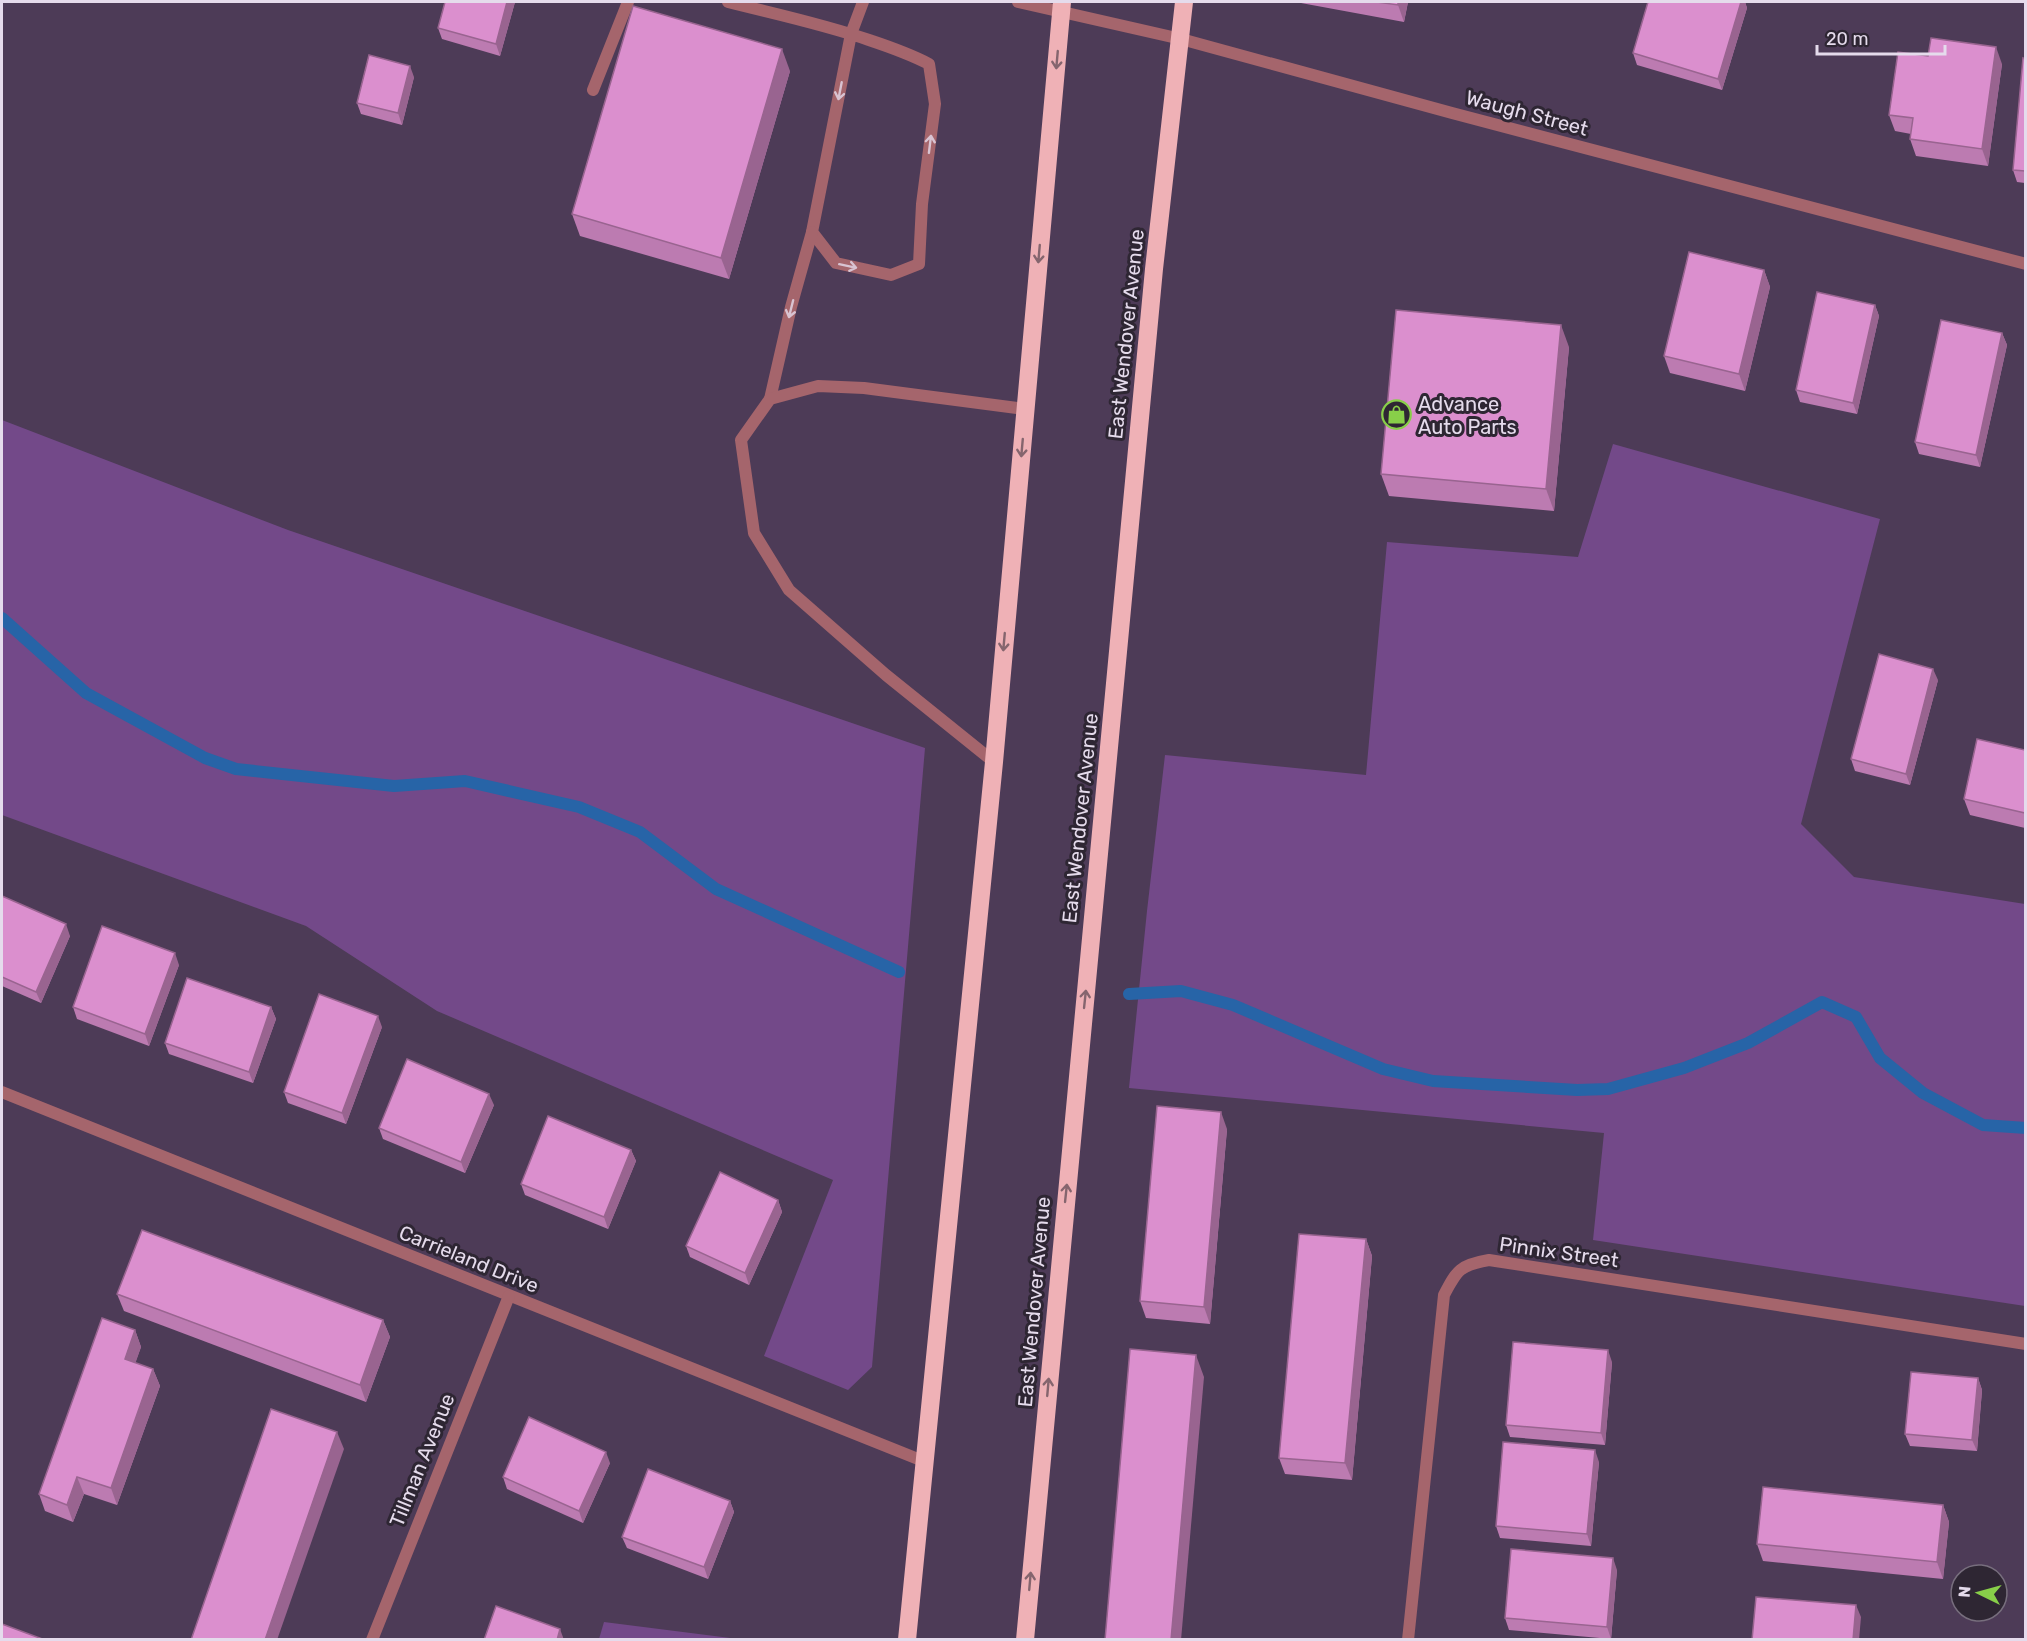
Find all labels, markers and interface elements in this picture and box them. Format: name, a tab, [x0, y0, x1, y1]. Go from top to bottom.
scale bar	[1817, 18, 1944, 56]
text: 20 m	[1826, 28, 1868, 50]
one-way arrow	[1051, 49, 1062, 69]
one-way arrow	[834, 81, 845, 100]
street label: Waugh Street	[1463, 85, 1591, 141]
one-way arrow	[925, 134, 936, 154]
street label: East Wendover Avenue	[1103, 228, 1149, 440]
one-way arrow	[1033, 244, 1044, 263]
one-way arrow	[837, 261, 857, 272]
one-way arrow	[785, 299, 797, 318]
place label: Advance Auto Parts	[1418, 392, 1517, 439]
shop icon: Advance Auto Parts	[1381, 399, 1413, 431]
one-way arrow	[1016, 438, 1027, 458]
one-way arrow	[998, 632, 1009, 652]
street label: East Wendover Avenue	[1057, 712, 1103, 924]
one-way arrow	[1080, 989, 1091, 1009]
one-way arrow	[1061, 1183, 1072, 1203]
street label: East Wendover Avenue	[1013, 1196, 1055, 1408]
street label: Carrieland Drive	[396, 1220, 542, 1298]
street label: Pinnix Street	[1498, 1232, 1620, 1272]
one-way arrow	[1043, 1378, 1054, 1397]
street label: Tillman Avenue	[384, 1390, 460, 1530]
north arrow	[1949, 1563, 2009, 1623]
one-way arrow	[1025, 1572, 1036, 1592]
text: N	[1955, 1585, 1975, 1598]

